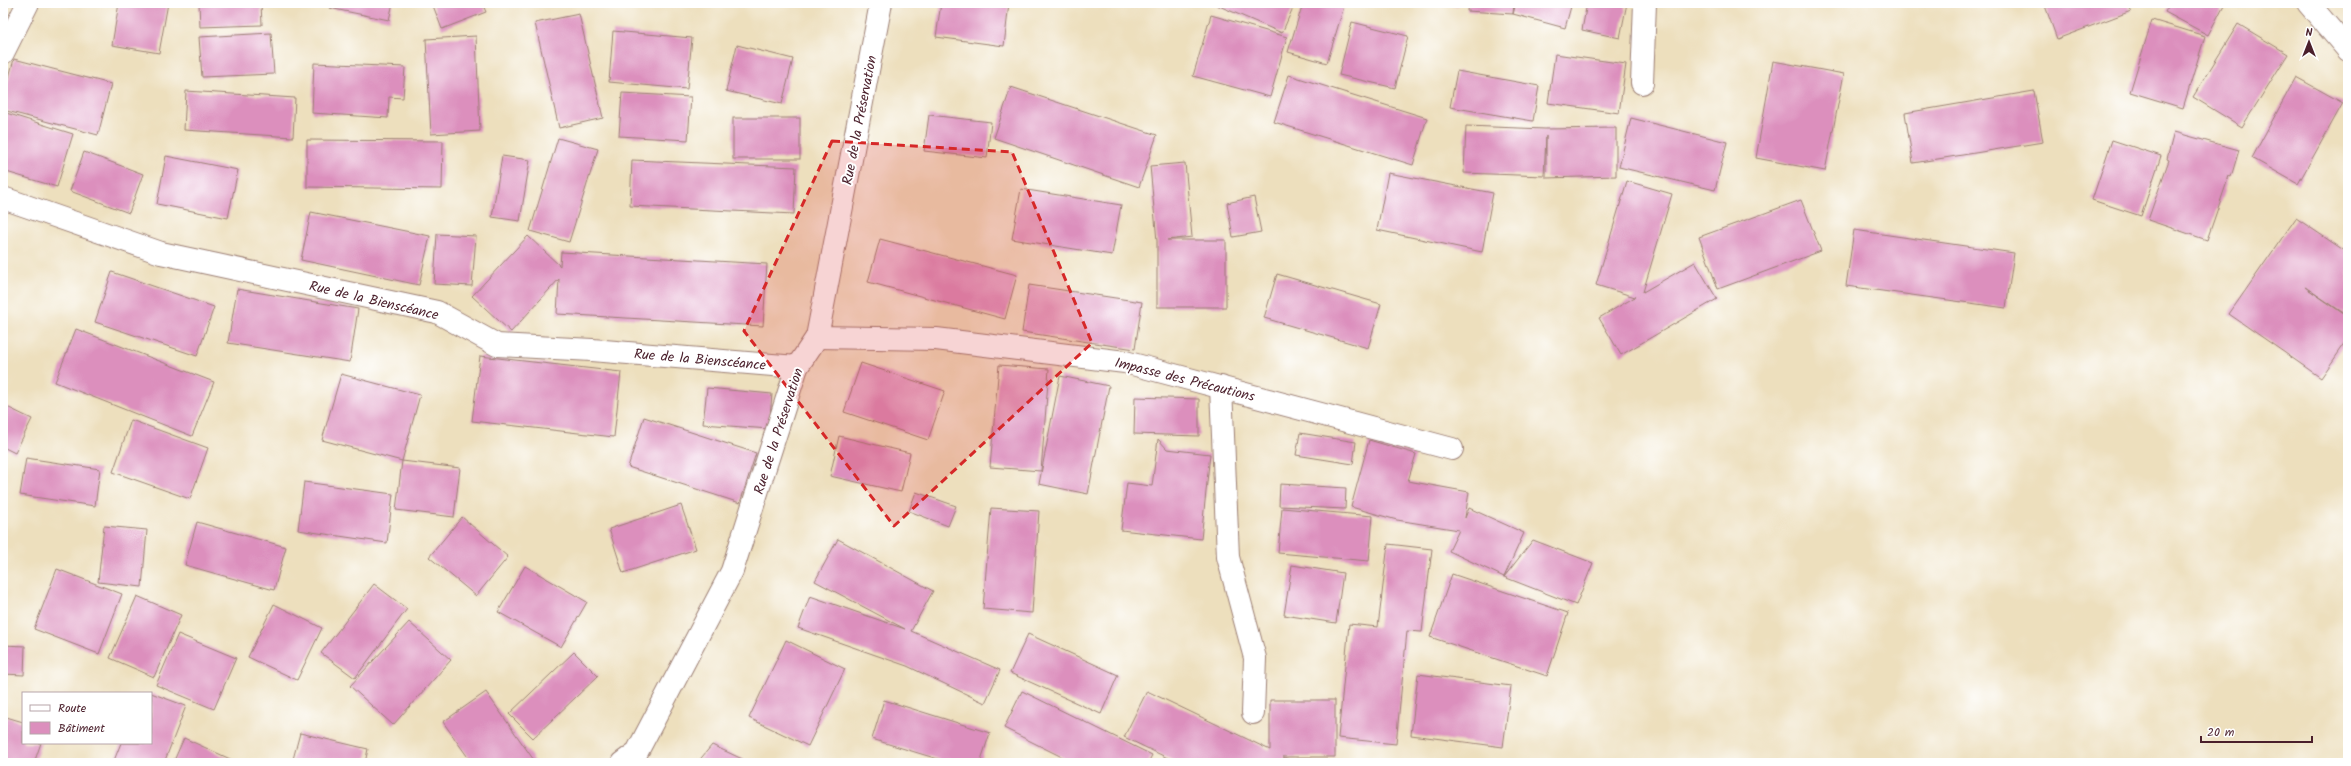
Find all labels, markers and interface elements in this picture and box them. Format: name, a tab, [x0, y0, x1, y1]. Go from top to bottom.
north arrow	[2289, 22, 2329, 62]
text: N	[2306, 24, 2313, 42]
street label: Rue de la Préservation	[837, 53, 883, 187]
street label: Rue de la Bienscéance	[307, 275, 441, 327]
street label: Rue de la Bienscéance	[633, 343, 767, 377]
street label: Impasse des Précautions	[1112, 352, 1257, 408]
street label: Rue de la Préservation	[748, 365, 810, 497]
legend	[22, 692, 152, 744]
text: Route	[58, 699, 87, 718]
scale bar	[2201, 718, 2312, 744]
text: Bâtiment	[58, 719, 105, 738]
text: 20 m	[2207, 723, 2235, 742]

